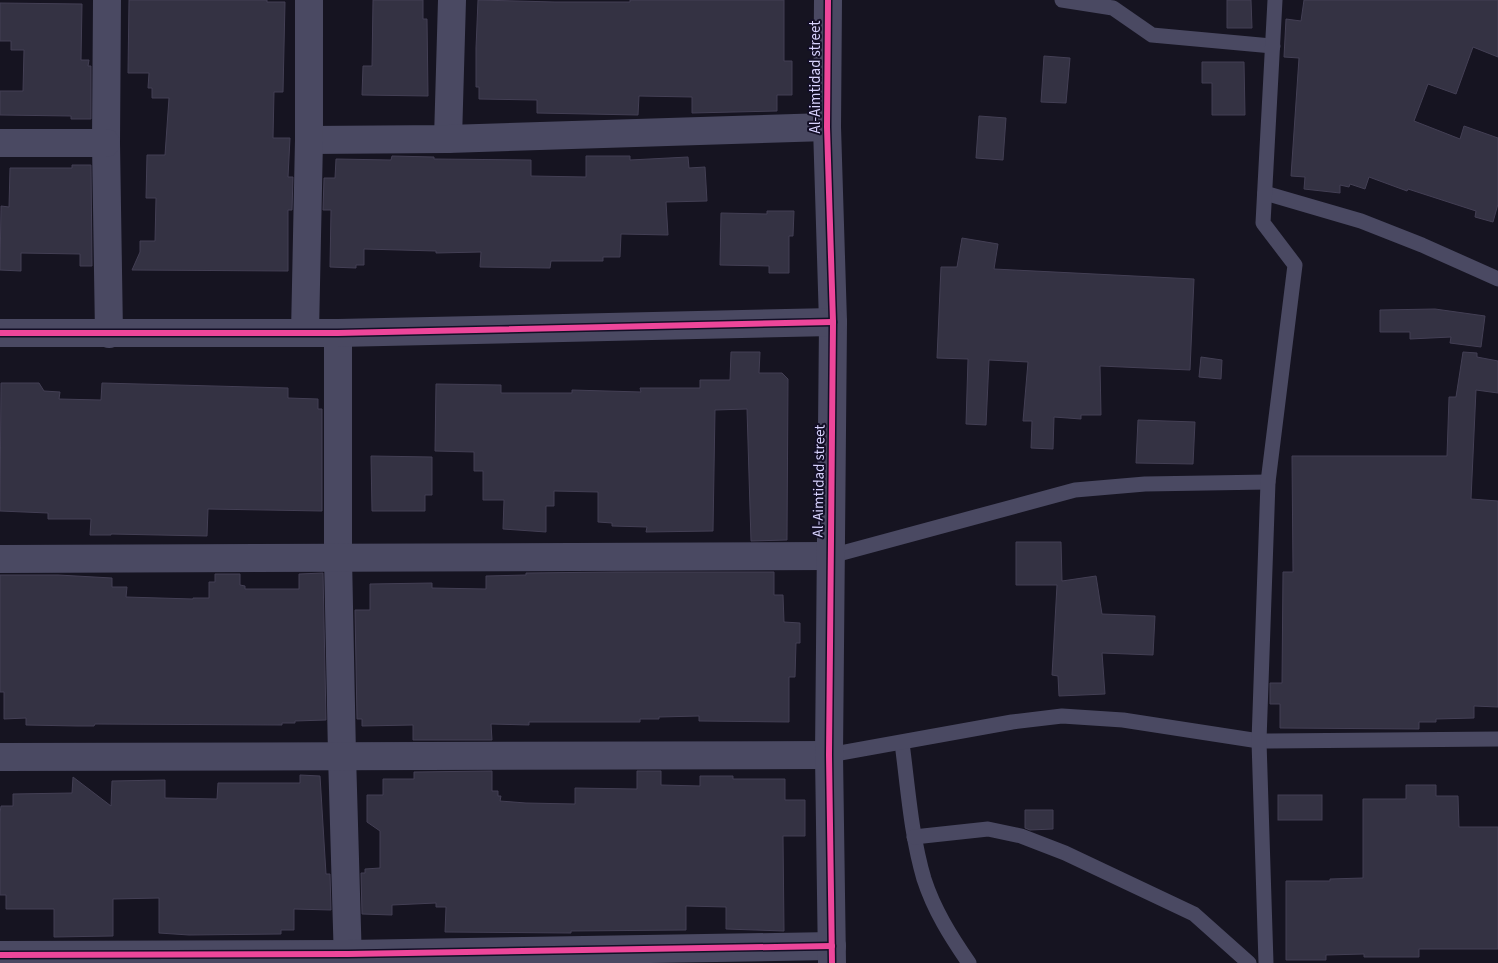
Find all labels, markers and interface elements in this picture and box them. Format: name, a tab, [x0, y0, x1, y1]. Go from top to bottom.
street label: Al-Aimtidad street	[805, 21, 826, 133]
street label: Al-Aimtidad street	[808, 424, 830, 538]

